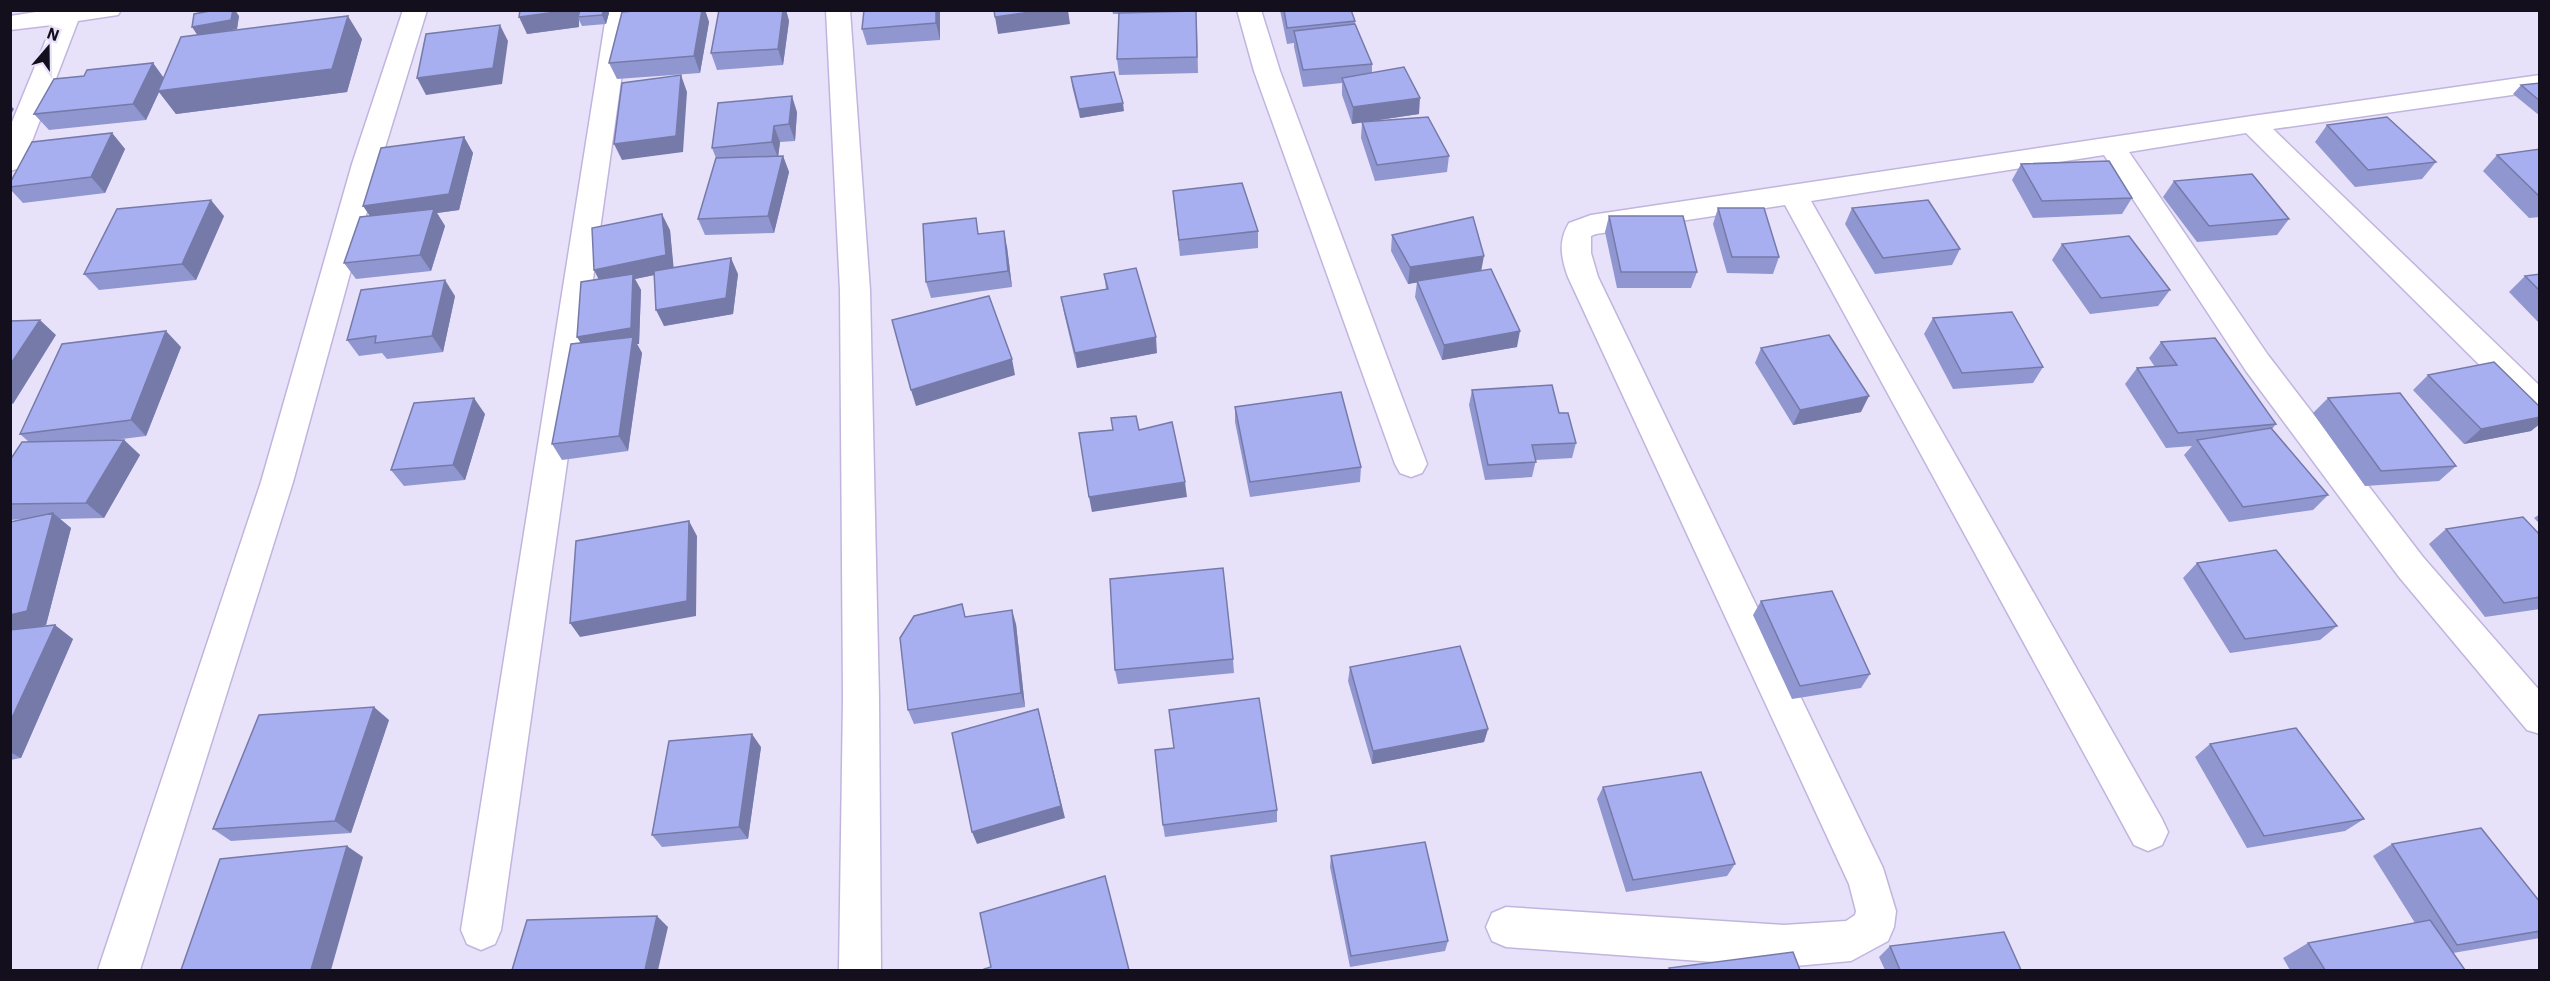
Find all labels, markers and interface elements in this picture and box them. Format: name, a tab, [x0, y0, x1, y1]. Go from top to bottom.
north arrow	[18, 18, 78, 78]
text: N	[44, 23, 62, 45]

